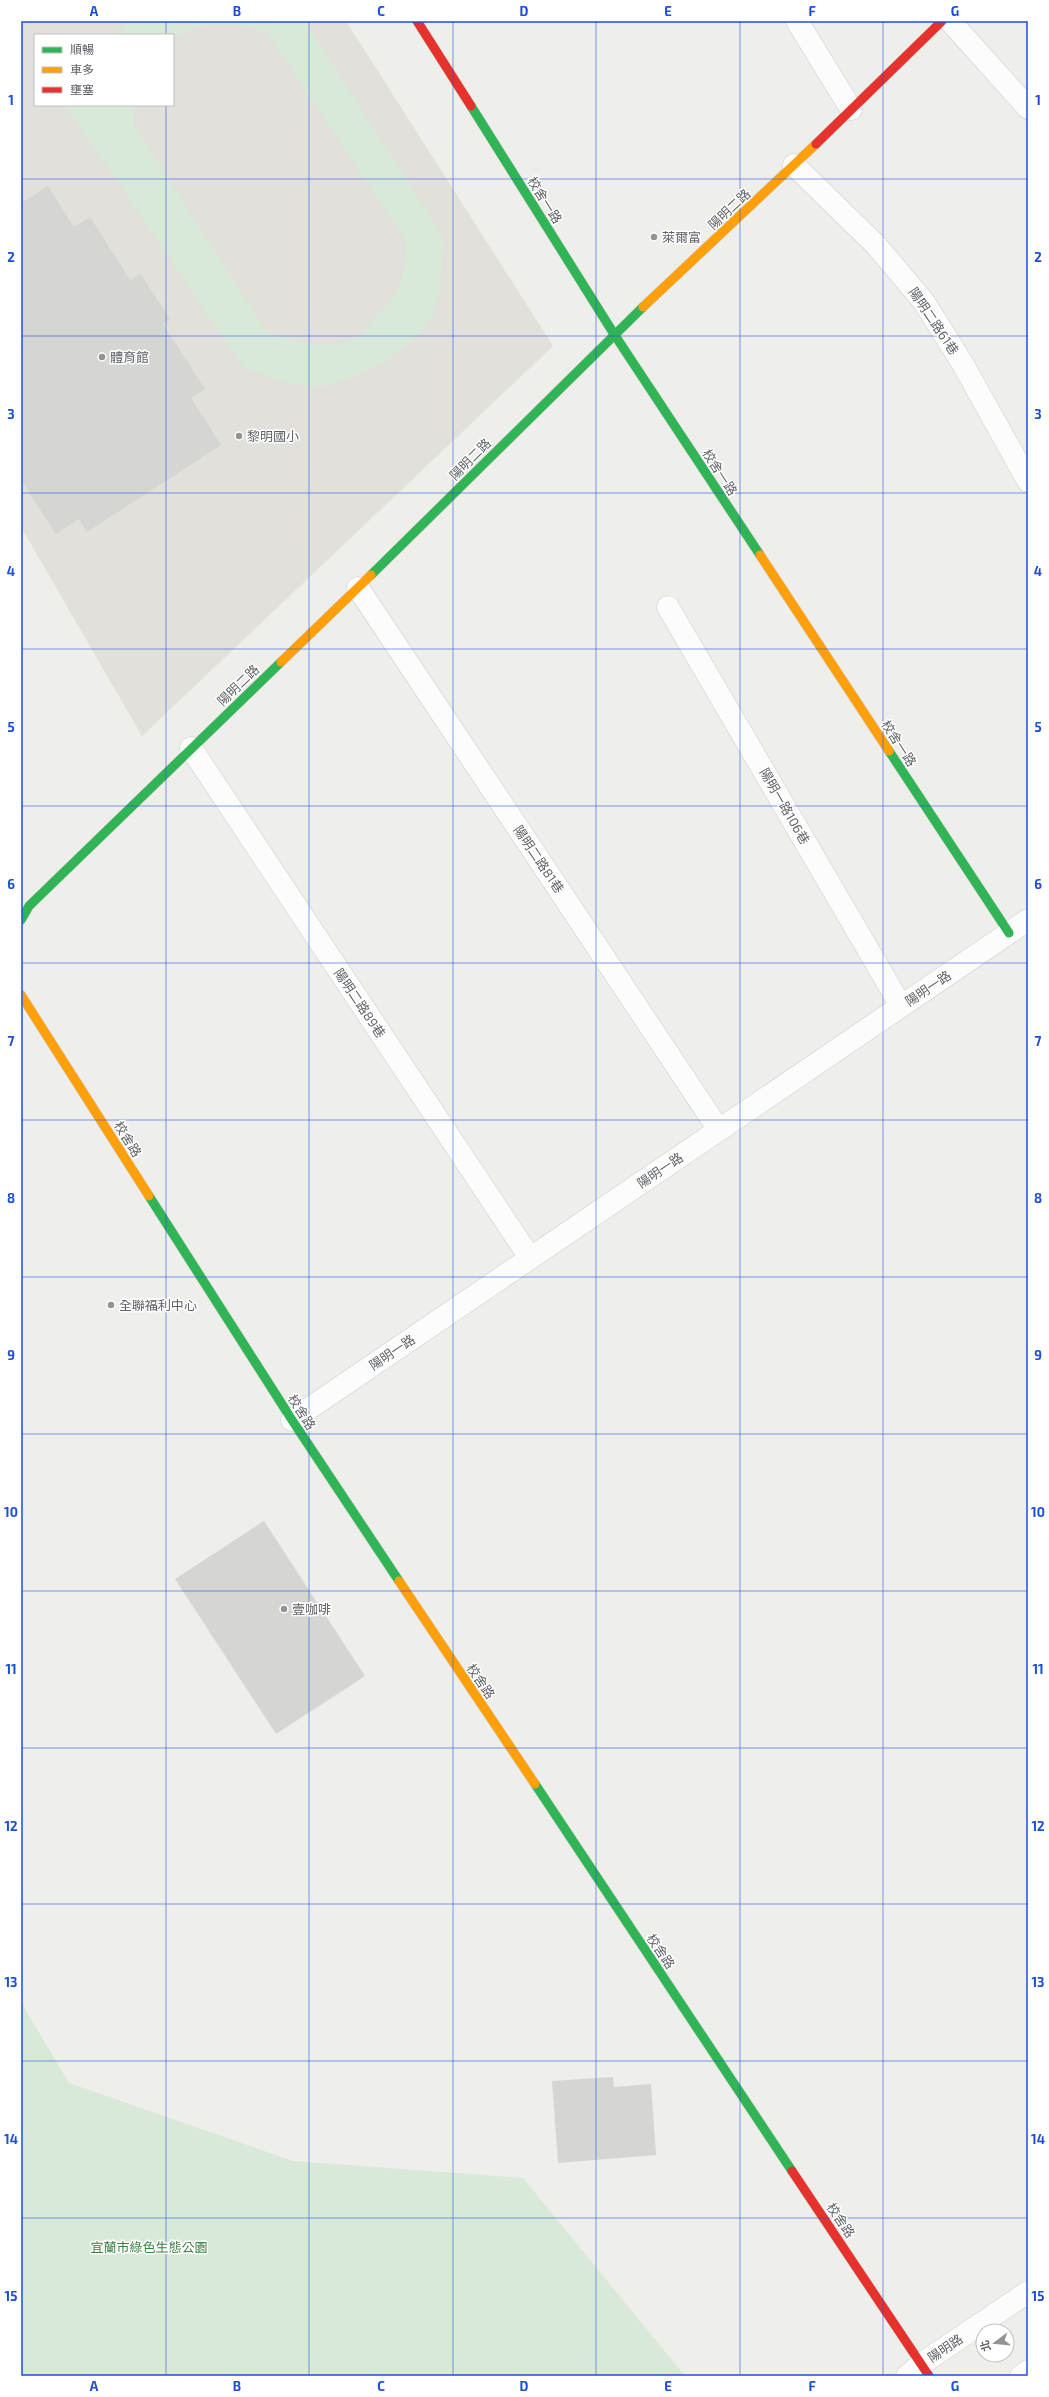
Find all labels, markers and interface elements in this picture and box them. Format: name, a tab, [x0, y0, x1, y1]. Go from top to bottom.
text: A	[90, 3, 99, 19]
text: B	[233, 3, 241, 19]
text: C	[377, 3, 385, 19]
text: D	[520, 3, 529, 19]
text: E	[664, 3, 672, 19]
text: F	[808, 3, 816, 19]
text: G	[951, 3, 959, 19]
legend	[34, 34, 174, 106]
text: 順暢	[70, 42, 94, 56]
text: 車多	[70, 62, 94, 76]
text: 壅塞	[70, 82, 94, 96]
text: 1	[8, 92, 14, 108]
text: 1	[1035, 92, 1041, 108]
street label: 校舍一路	[524, 174, 566, 226]
street label: 陽明二路	[705, 185, 753, 233]
place label: 萊爾富	[662, 229, 701, 245]
marker: 萊爾富	[649, 232, 659, 242]
text: 2	[7, 249, 15, 265]
text: 2	[1034, 249, 1042, 265]
street label: 陽明二路61巷	[906, 284, 962, 358]
place label: 體育館	[110, 349, 149, 365]
marker: 體育館	[97, 352, 107, 362]
text: 3	[7, 406, 15, 422]
text: 3	[1034, 406, 1042, 422]
place label: 黎明國小	[247, 428, 299, 444]
marker: 黎明國小	[234, 431, 244, 441]
street label: 陽明二路	[446, 435, 494, 483]
street label: 校舍一路	[699, 446, 741, 498]
text: 4	[7, 563, 15, 579]
text: 4	[1034, 563, 1042, 579]
street label: 陽明二路	[214, 661, 262, 709]
street label: 校舍一路	[878, 717, 920, 769]
text: 5	[7, 719, 15, 735]
text: 5	[1034, 719, 1042, 735]
street label: 陽明一路106巷	[757, 765, 813, 847]
street label: 陽明二路81巷	[511, 822, 567, 896]
text: 6	[7, 876, 15, 892]
text: 6	[1034, 876, 1042, 892]
street label: 陽明二路89巷	[331, 965, 389, 1041]
street label: 陽明一路	[902, 967, 954, 1009]
text: 7	[8, 1033, 15, 1049]
text: 7	[1035, 1033, 1042, 1049]
street label: 校舍路	[111, 1118, 145, 1160]
street label: 陽明一路	[634, 1149, 686, 1191]
text: 8	[7, 1190, 15, 1206]
text: 8	[1034, 1190, 1042, 1206]
place label: 全聯福利中心	[119, 1297, 197, 1313]
marker: 全聯福利中心	[106, 1300, 116, 1310]
street label: 陽明一路	[366, 1331, 418, 1373]
text: 9	[7, 1347, 15, 1363]
text: 9	[1034, 1347, 1042, 1363]
street label: 校舍路	[285, 1391, 319, 1433]
text: 10	[4, 1504, 18, 1520]
text: 10	[1031, 1504, 1045, 1520]
place label: 壹咖啡	[292, 1601, 331, 1617]
marker: 壹咖啡	[279, 1604, 289, 1614]
street label: 校舍路	[463, 1660, 499, 1702]
text: 11	[5, 1661, 17, 1677]
text: 11	[1032, 1661, 1044, 1677]
text: 12	[4, 1818, 18, 1834]
text: 12	[1031, 1818, 1045, 1834]
street label: 校舍路	[643, 1930, 679, 1972]
text: 13	[5, 1974, 18, 1990]
text: 13	[1032, 1974, 1045, 1990]
text: 14	[4, 2131, 18, 2147]
text: 14	[1031, 2131, 1045, 2147]
street label: 校舍路	[823, 2199, 859, 2241]
park label: 宜蘭市綠色生態公園	[90, 2239, 208, 2255]
text: 15	[5, 2288, 17, 2304]
text: 15	[1032, 2288, 1044, 2304]
north arrow	[975, 2323, 1015, 2363]
street label: 陽明路	[924, 2330, 966, 2366]
text: 北	[977, 2339, 993, 2353]
text: A	[90, 2378, 99, 2394]
text: B	[233, 2378, 241, 2394]
text: C	[377, 2378, 385, 2394]
text: D	[520, 2378, 529, 2394]
text: E	[664, 2378, 672, 2394]
text: F	[808, 2378, 816, 2394]
text: G	[951, 2378, 959, 2394]

